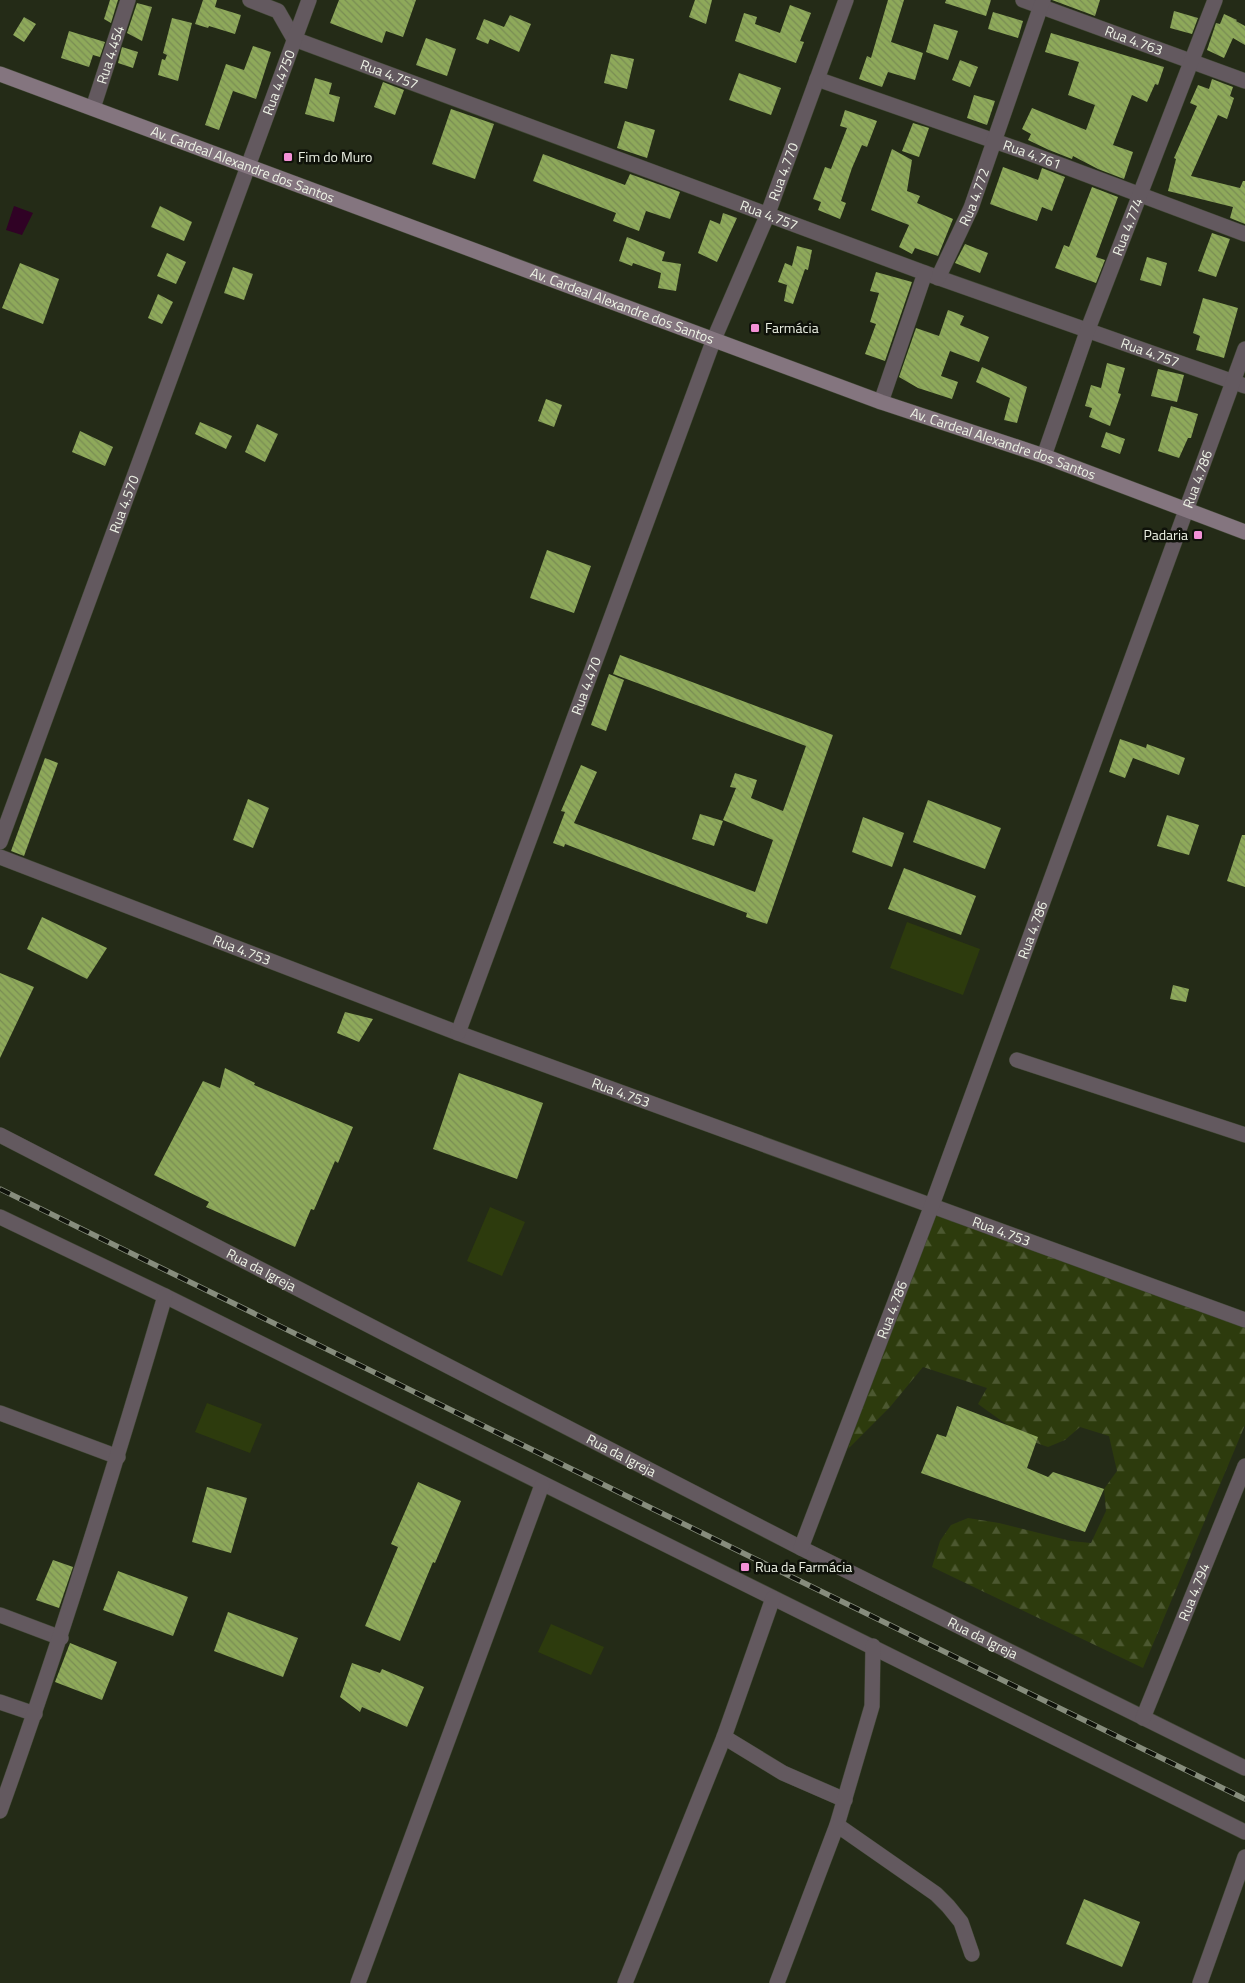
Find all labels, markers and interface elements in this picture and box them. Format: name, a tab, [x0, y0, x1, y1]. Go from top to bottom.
street label: Rua 4.763	[1102, 20, 1166, 60]
street label: Rua 4.454	[90, 22, 129, 87]
street label: Rua 4.4750	[257, 46, 300, 118]
street label: Rua 4.757	[357, 54, 422, 94]
street label: Av. Cardeal Alexandre dos Santos	[148, 120, 338, 208]
street label: Rua 4.761	[1000, 134, 1064, 174]
street label: Rua 4.770	[763, 139, 803, 203]
place label: Fim do Muro	[298, 146, 372, 167]
marker: Fim do Muro	[282, 151, 294, 163]
street label: Rua 4.772	[953, 165, 994, 229]
street label: Rua 4.757	[737, 194, 801, 235]
street label: Rua 4.774	[1106, 194, 1148, 259]
street label: Av. Cardeal Alexandre dos Santos	[528, 261, 717, 349]
place label: Farmácia	[765, 317, 819, 338]
marker: Farmácia	[749, 322, 761, 334]
street label: Rua 4.757	[1118, 332, 1182, 372]
street label: Av. Cardeal Alexandre dos Santos	[908, 401, 1099, 485]
street label: Rua 4.786	[1177, 447, 1217, 511]
street label: Rua 4.570	[103, 472, 144, 536]
place label: Padaria	[1143, 524, 1188, 545]
marker: Padaria	[1192, 529, 1204, 541]
street label: Rua 4.470	[565, 654, 606, 718]
street label: Rua 4.786	[1012, 898, 1052, 962]
street label: Rua 4.753	[210, 929, 274, 970]
street label: Rua 4.753	[589, 1072, 653, 1112]
street label: Rua 4.753	[969, 1210, 1034, 1251]
street label: Rua da Igreja	[223, 1243, 300, 1296]
street label: Rua 4.786	[871, 1277, 912, 1342]
street label: Rua da Igreja	[583, 1428, 660, 1482]
place label: Rua da Farmácia	[755, 1556, 852, 1577]
street label: Rua 4.794	[1172, 1560, 1215, 1624]
marker: Rua da Farmácia	[739, 1561, 751, 1573]
street label: Rua da Igreja	[944, 1611, 1022, 1664]

